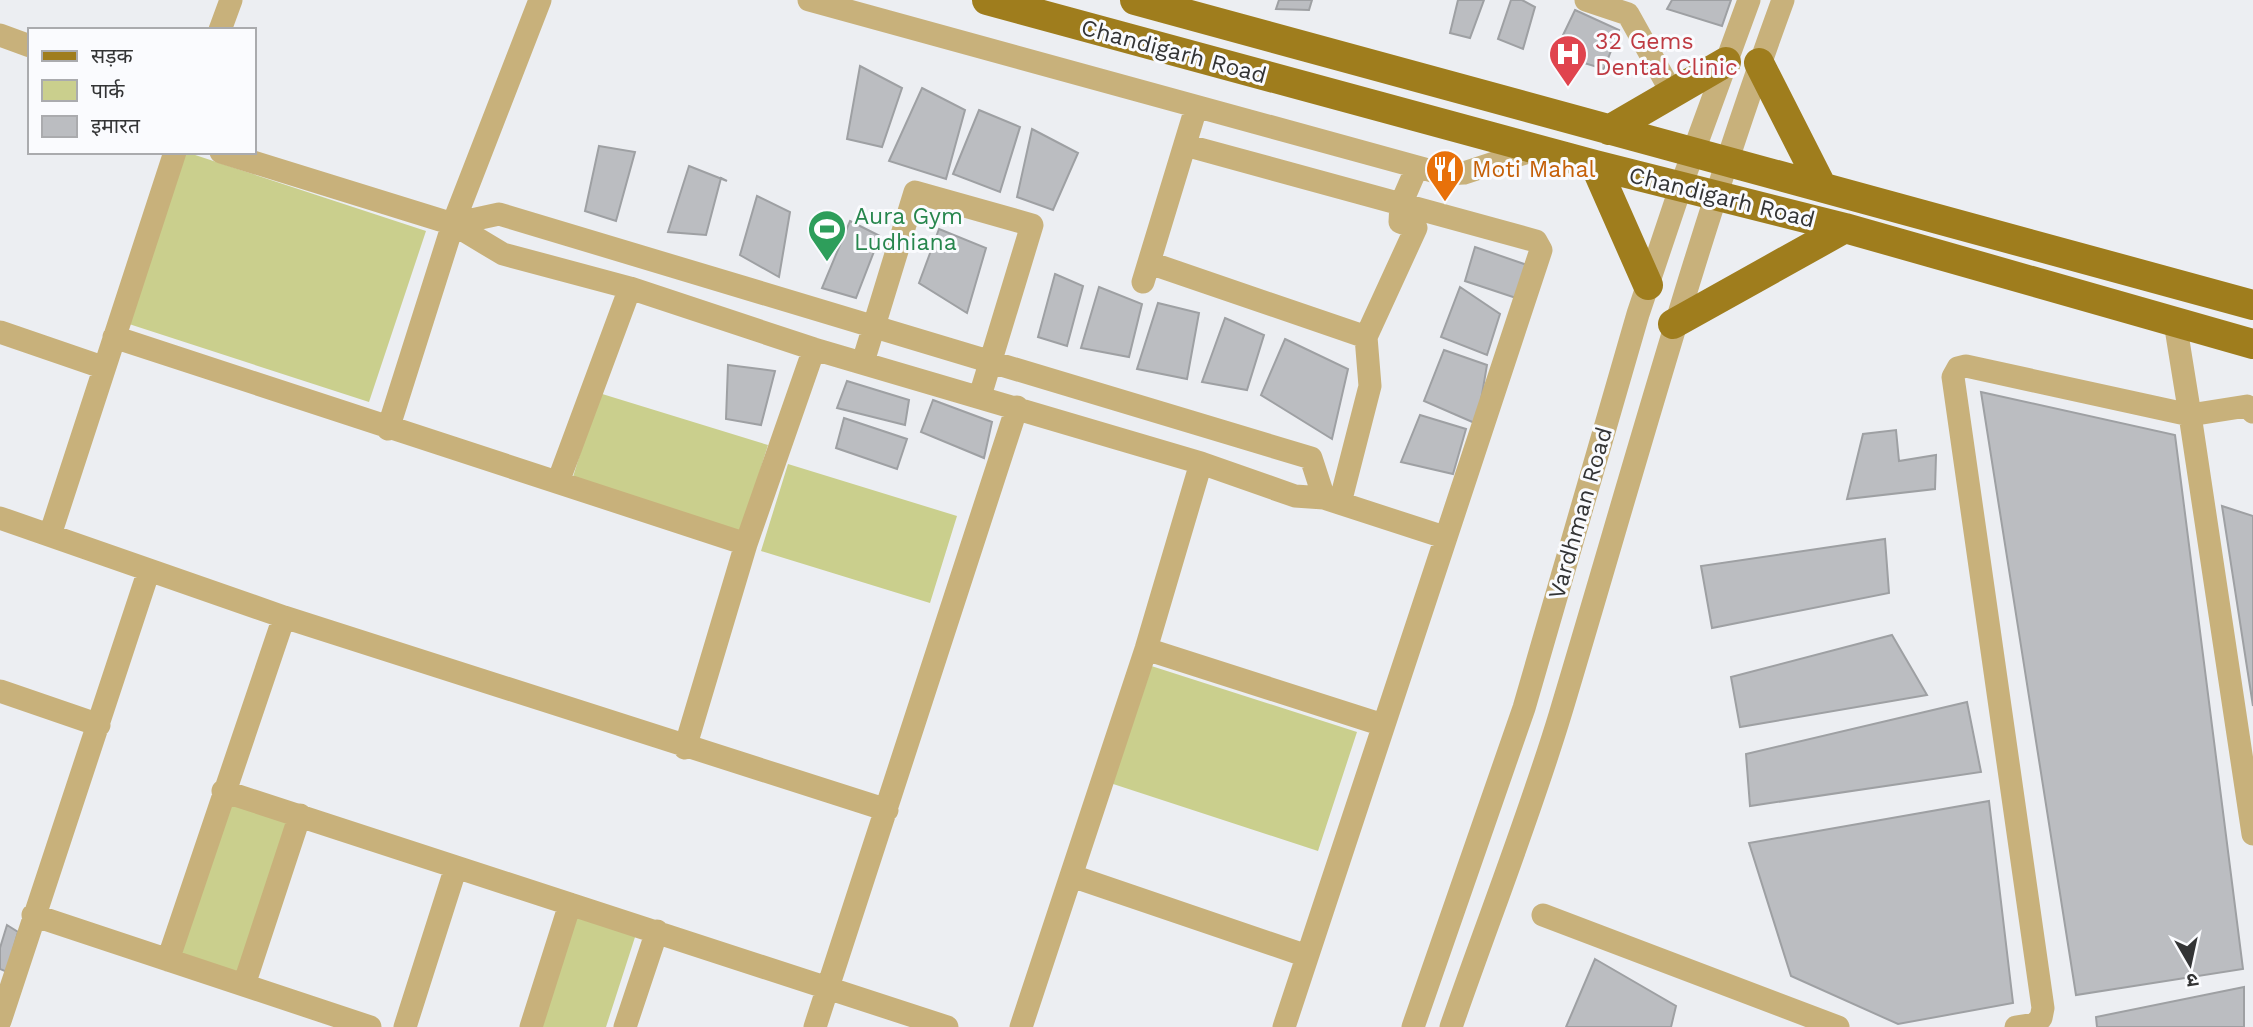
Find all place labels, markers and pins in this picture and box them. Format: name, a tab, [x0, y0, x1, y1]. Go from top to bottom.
place label: 32 Gems Dental Clinic	[1595, 28, 1738, 81]
hospital icon: 32 Gems Dental Clinic	[1547, 33, 1589, 88]
restaurant icon: Moti Mahal	[1424, 148, 1466, 203]
place label: Moti Mahal	[1472, 156, 1595, 183]
place label: Aura Gym Ludhiana	[854, 203, 963, 256]
sports icon: Aura Gym Ludhiana	[806, 208, 848, 263]

